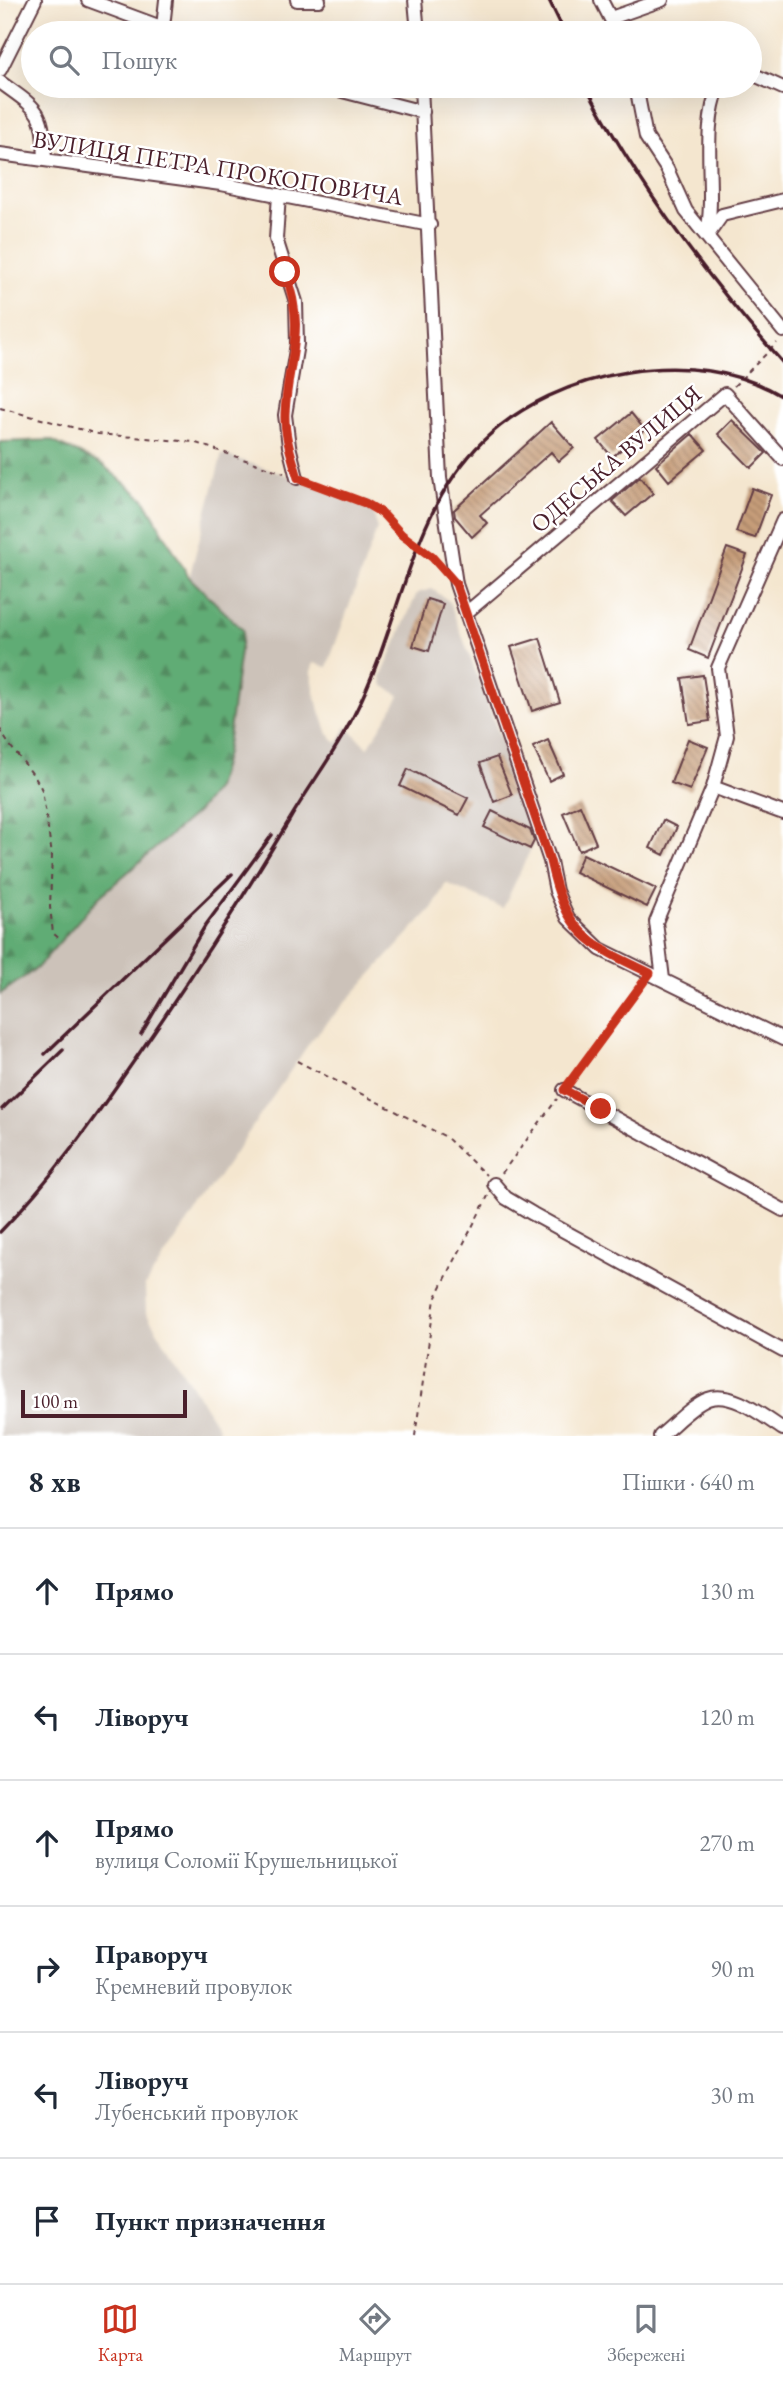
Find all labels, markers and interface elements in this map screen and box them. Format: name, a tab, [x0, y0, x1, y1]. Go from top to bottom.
search box	[21, 21, 762, 98]
icon: search	[45, 41, 83, 79]
text: Пошук	[101, 43, 177, 77]
street label: ВУЛИЦЯ ПЕТРА ПРОКОПОВИЧА	[31, 123, 406, 212]
route start	[269, 256, 300, 287]
street label: ОДЕСЬКА ВУЛИЦЯ	[524, 378, 708, 539]
route end	[585, 1093, 616, 1124]
scale bar	[21, 1387, 187, 1419]
text: 100 m	[32, 1389, 78, 1414]
text: 8 хв	[28, 1462, 81, 1501]
text: Пішки · 640 m	[622, 1467, 755, 1497]
icon: ahead	[28, 1572, 66, 1610]
text: Прямо	[95, 1574, 174, 1608]
text: 130 m	[699, 1576, 755, 1606]
icon: left	[28, 1698, 66, 1736]
text: Ліворуч	[95, 1700, 189, 1734]
text: 120 m	[699, 1702, 755, 1732]
text: Прямо	[95, 1811, 174, 1845]
icon: ahead	[28, 1824, 66, 1862]
text: 270 m	[699, 1828, 755, 1858]
text: вулиця Соломії Крушельницької	[95, 1845, 397, 1875]
text: Праворуч	[95, 1937, 208, 1971]
icon: right	[28, 1950, 66, 1988]
text: 90 m	[710, 1954, 755, 1984]
text: Кремневий провулок	[95, 1971, 292, 2001]
text: Ліворуч	[95, 2063, 189, 2097]
icon: left	[28, 2076, 66, 2114]
text: 30 m	[710, 2080, 755, 2110]
text: Лубенський провулок	[95, 2097, 298, 2127]
icon: arrive	[28, 2202, 66, 2240]
text: Пункт призначення	[95, 2204, 326, 2238]
tab: Карта	[98, 2300, 143, 2367]
tab: Маршрут	[339, 2300, 412, 2367]
tab: Збережені	[607, 2300, 685, 2367]

